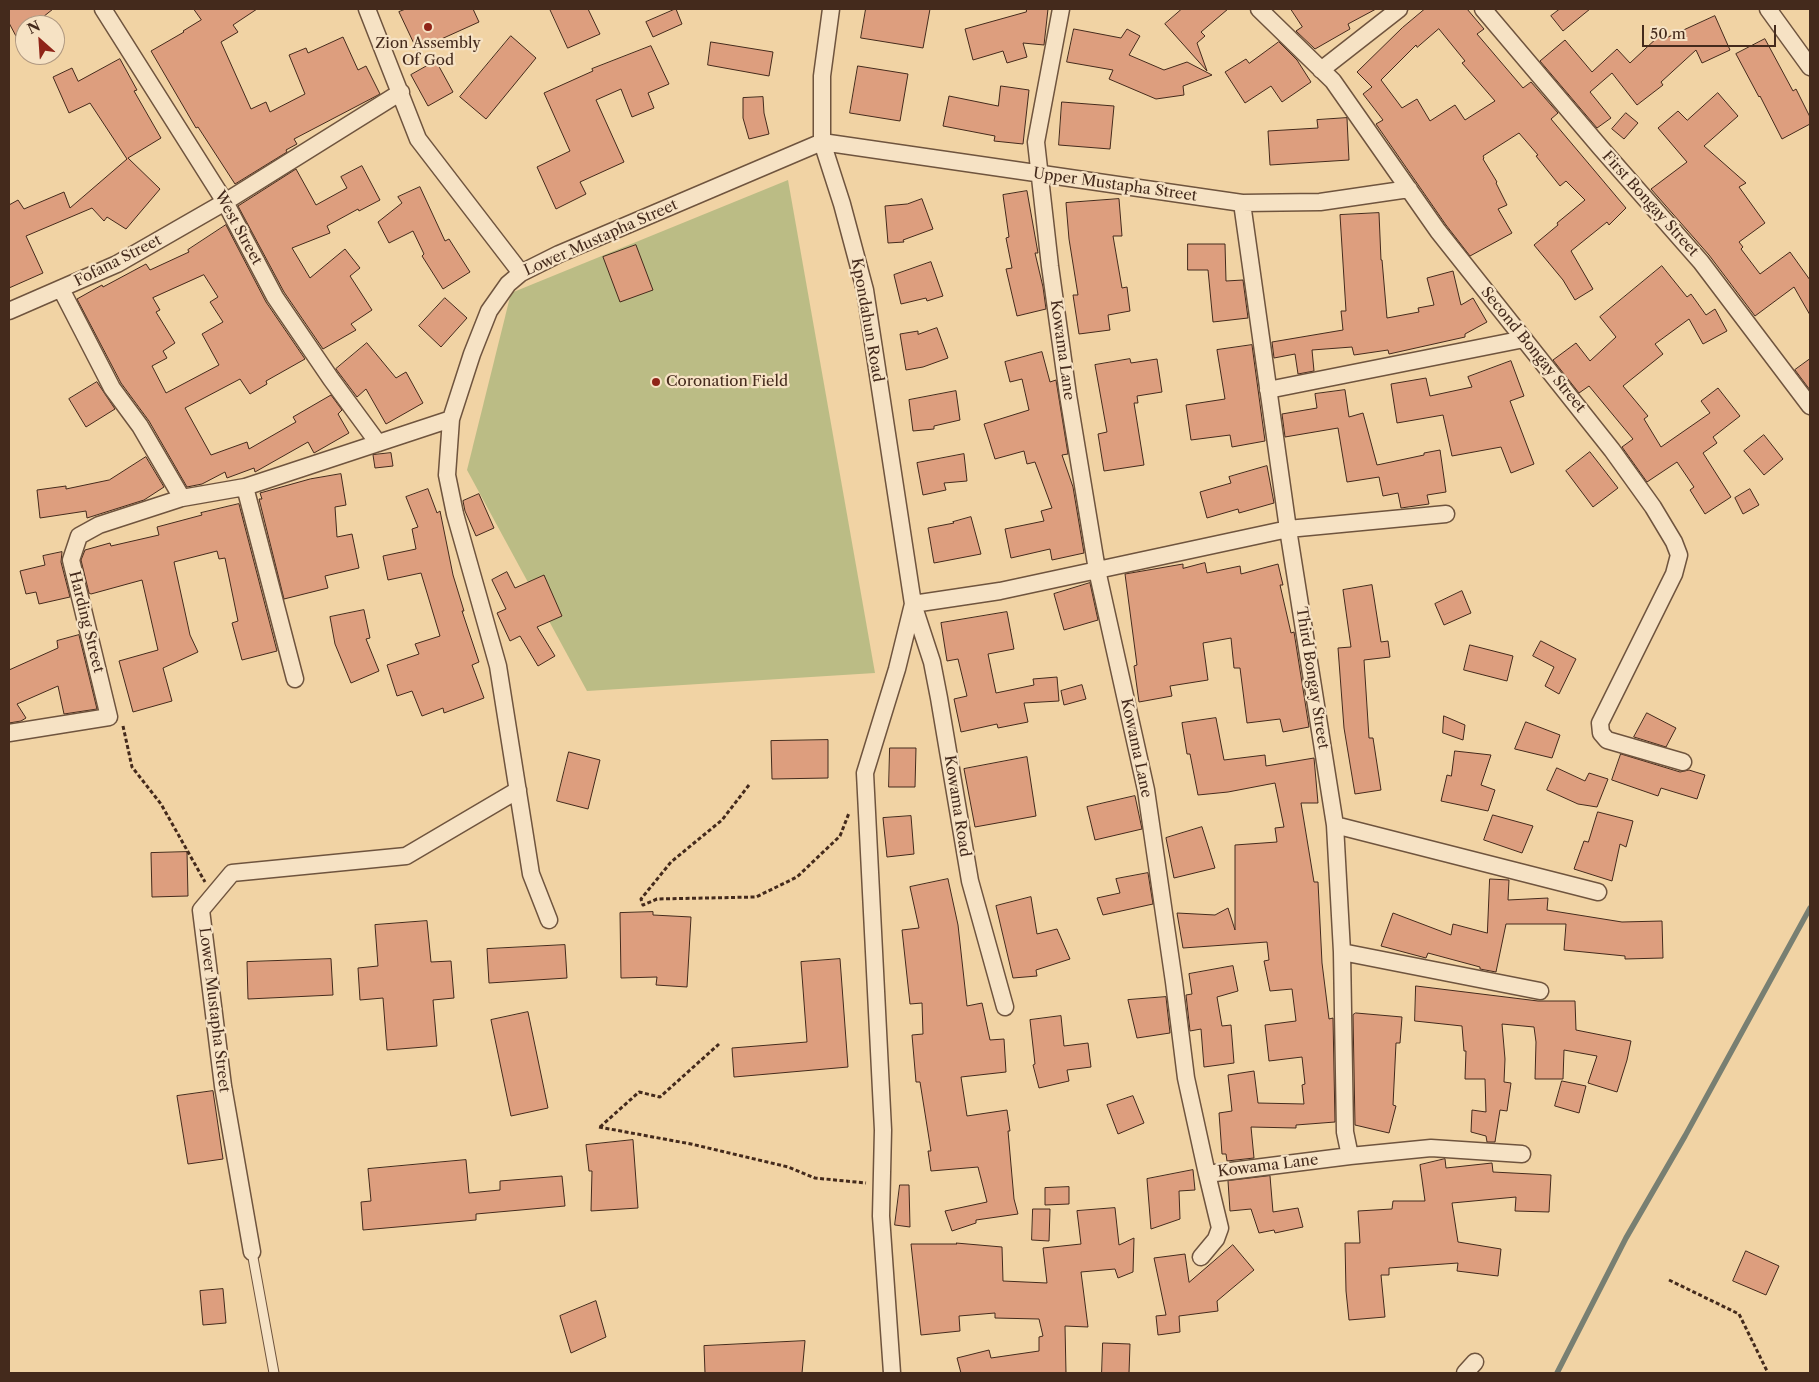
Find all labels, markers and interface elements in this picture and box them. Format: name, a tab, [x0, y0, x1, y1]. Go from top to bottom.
north arrow	[15, 15, 65, 65]
scale bar	[1644, 15, 1778, 47]
text: N	[24, 17, 43, 38]
marker: Zion Assembly Of God	[422, 21, 434, 33]
text: 50 m	[1650, 24, 1686, 43]
place label: Zion Assembly Of God	[375, 35, 481, 70]
street label: First Bongay Street	[1598, 148, 1702, 260]
street label: Upper Mustapha Street	[1032, 165, 1198, 205]
street label: West Street	[210, 188, 266, 268]
street label: Lower Mustapha Street	[521, 196, 681, 280]
street label: Fofana Street	[71, 231, 165, 291]
street label: Kpondahun Road	[847, 257, 887, 383]
street label: Second Bongay Street	[1477, 284, 1589, 416]
street label: Kowama Lane	[1046, 299, 1078, 401]
place label: Coronation Field	[666, 373, 788, 391]
marker: Coronation Field	[650, 376, 662, 388]
street label: Harding Street	[65, 569, 107, 675]
street label: Third Bongay Street	[1292, 606, 1332, 750]
street label: Kowama Lane	[1117, 697, 1155, 799]
street label: Kowama Road	[940, 754, 974, 858]
street label: Lower Mustapha Street	[195, 926, 233, 1094]
street label: Kowama Lane	[1217, 1151, 1319, 1181]

